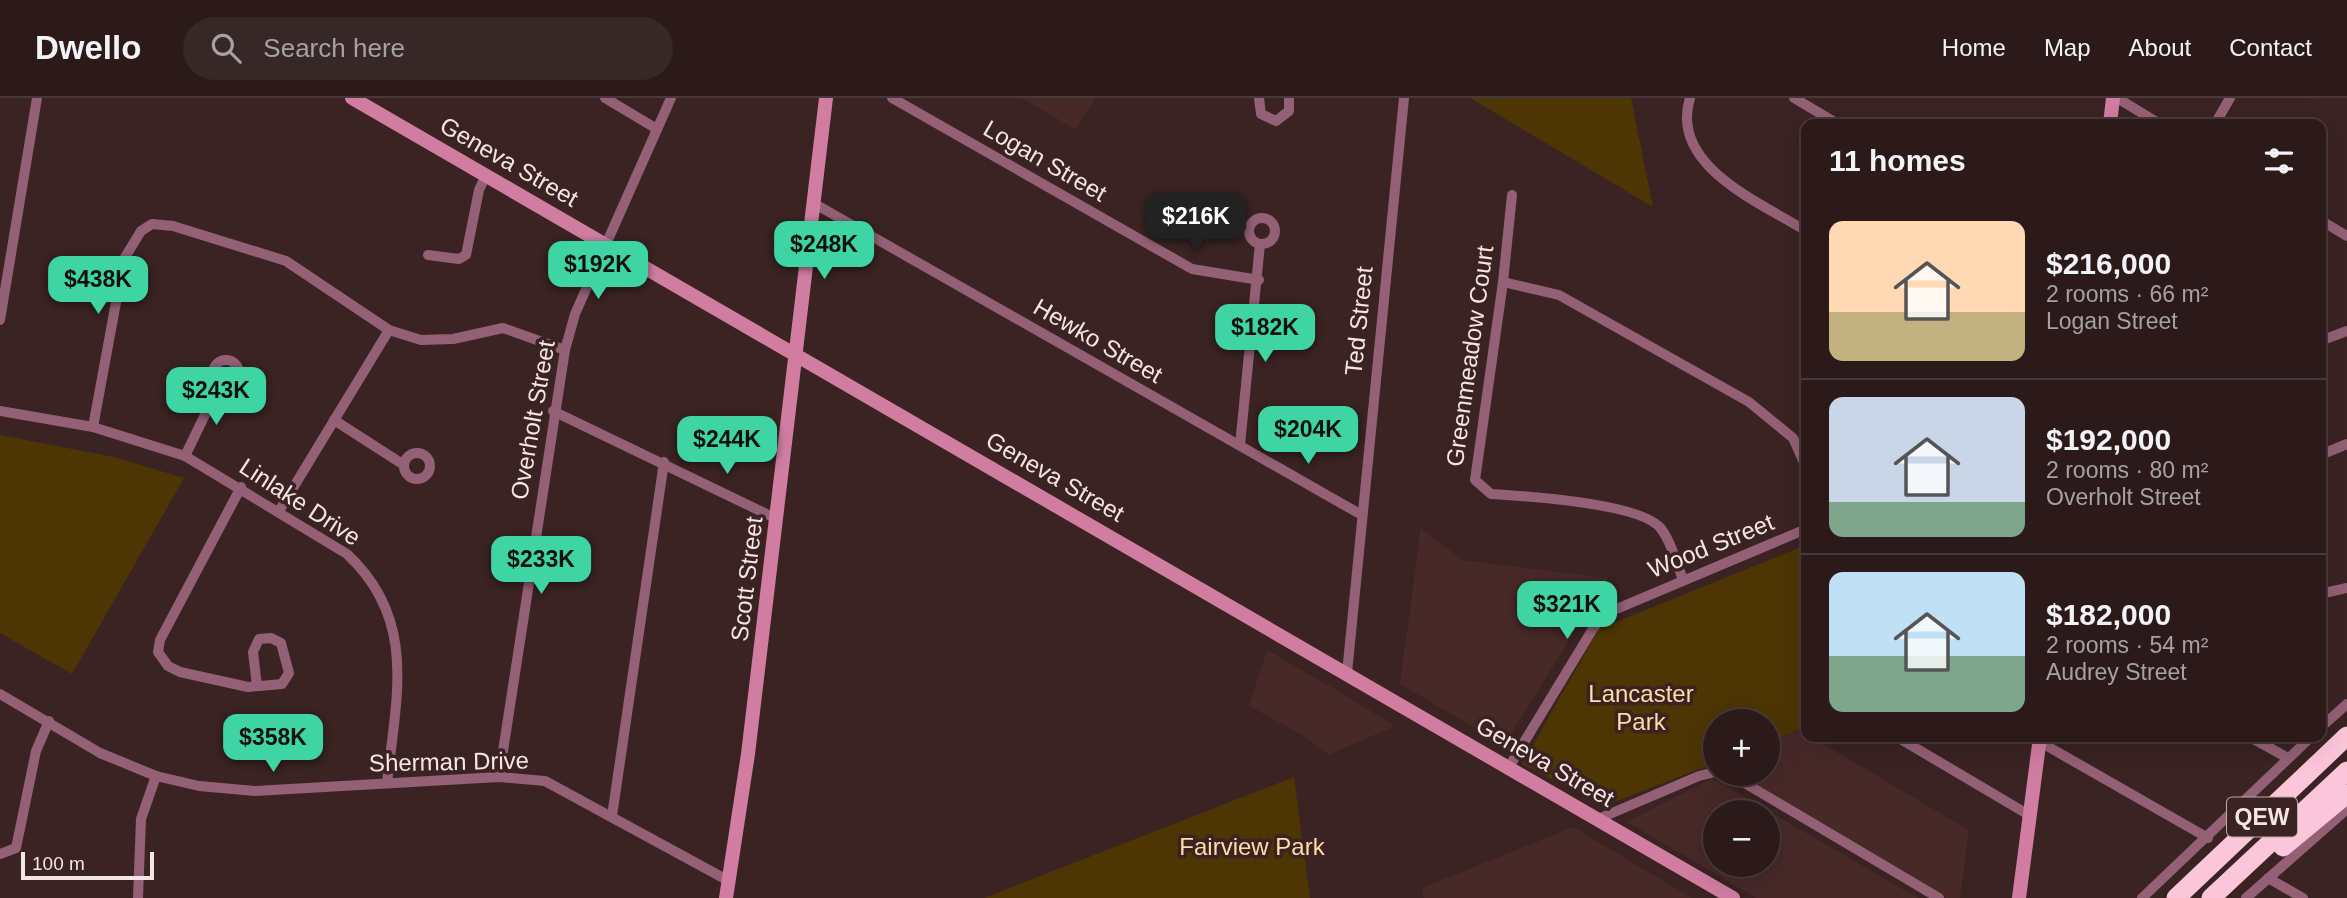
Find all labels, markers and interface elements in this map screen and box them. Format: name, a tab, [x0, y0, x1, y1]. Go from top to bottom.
search box	[183, 17, 673, 80]
text: Dwello	[35, 29, 141, 66]
icon: search	[207, 29, 245, 67]
text: Search here	[263, 33, 405, 63]
text: Home	[1942, 34, 2006, 61]
text: Map	[2044, 34, 2091, 61]
text: About	[2129, 34, 2191, 61]
text: Contact	[2229, 34, 2312, 61]
street label: Geneva Street	[435, 111, 583, 212]
street label: Logan Street	[979, 115, 1112, 207]
icon: filters	[2260, 142, 2298, 180]
text: 11 homes	[1829, 144, 1966, 177]
pin: $216K	[1147, 194, 1245, 253]
text: $216K	[1162, 203, 1230, 229]
pin: $248K	[775, 222, 873, 281]
text: $248K	[790, 231, 858, 257]
pin: $192K	[549, 242, 647, 301]
street label: Greenmeadow Court	[1441, 243, 1498, 468]
text: $216,000	[2046, 247, 2171, 280]
icon: home	[1885, 249, 1969, 333]
text: $192K	[564, 251, 632, 277]
pin: $438K	[49, 256, 147, 316]
street label: Ted Street	[1339, 265, 1378, 377]
text: $438K	[64, 266, 132, 292]
text: 2 rooms · 66 m²	[2046, 281, 2208, 307]
street label: Hewko Street	[1029, 293, 1168, 388]
pin: $182K	[1216, 304, 1314, 364]
text: Logan Street	[2046, 308, 2178, 334]
text: $182K	[1231, 314, 1299, 340]
street label: Overholt Street	[505, 338, 560, 502]
pin: $243K	[167, 368, 265, 427]
text: $243K	[182, 377, 250, 403]
pin: $204K	[1259, 406, 1357, 466]
pin: $244K	[678, 416, 776, 476]
text: $204K	[1274, 416, 1342, 442]
text: $192,000	[2046, 423, 2171, 456]
icon: home	[1885, 425, 1969, 509]
text: $244K	[693, 426, 761, 452]
street label: Geneva Street	[981, 426, 1129, 527]
street label: Linlake Drive	[235, 452, 366, 551]
text: 2 rooms · 80 m²	[2046, 457, 2208, 483]
text: Overholt Street	[2046, 484, 2201, 510]
street label: Wood Street	[1644, 508, 1778, 583]
street label: Scott Street	[725, 515, 768, 643]
pin: $233K	[492, 536, 590, 596]
text: $233K	[507, 546, 575, 572]
pin: $321K	[1518, 582, 1616, 641]
text: $321K	[1533, 591, 1601, 617]
text: $182,000	[2046, 598, 2171, 631]
icon: home	[1885, 600, 1969, 684]
text: 2 rooms · 54 m²	[2046, 632, 2208, 658]
text: Audrey Street	[2046, 659, 2187, 685]
park label: Lancaster Park	[1588, 680, 1694, 735]
map controls	[1703, 709, 1780, 877]
button: +	[1703, 709, 1780, 786]
street label: Geneva Street	[1471, 711, 1619, 812]
pin: $358K	[224, 714, 322, 774]
text: $358K	[239, 724, 307, 750]
street label: Sherman Drive	[369, 747, 529, 776]
road number: QEW	[2227, 797, 2297, 836]
button: −	[1703, 800, 1780, 877]
park label: Fairview Park	[1179, 833, 1326, 860]
scale bar	[21, 849, 154, 881]
text: 100 m	[32, 853, 85, 874]

